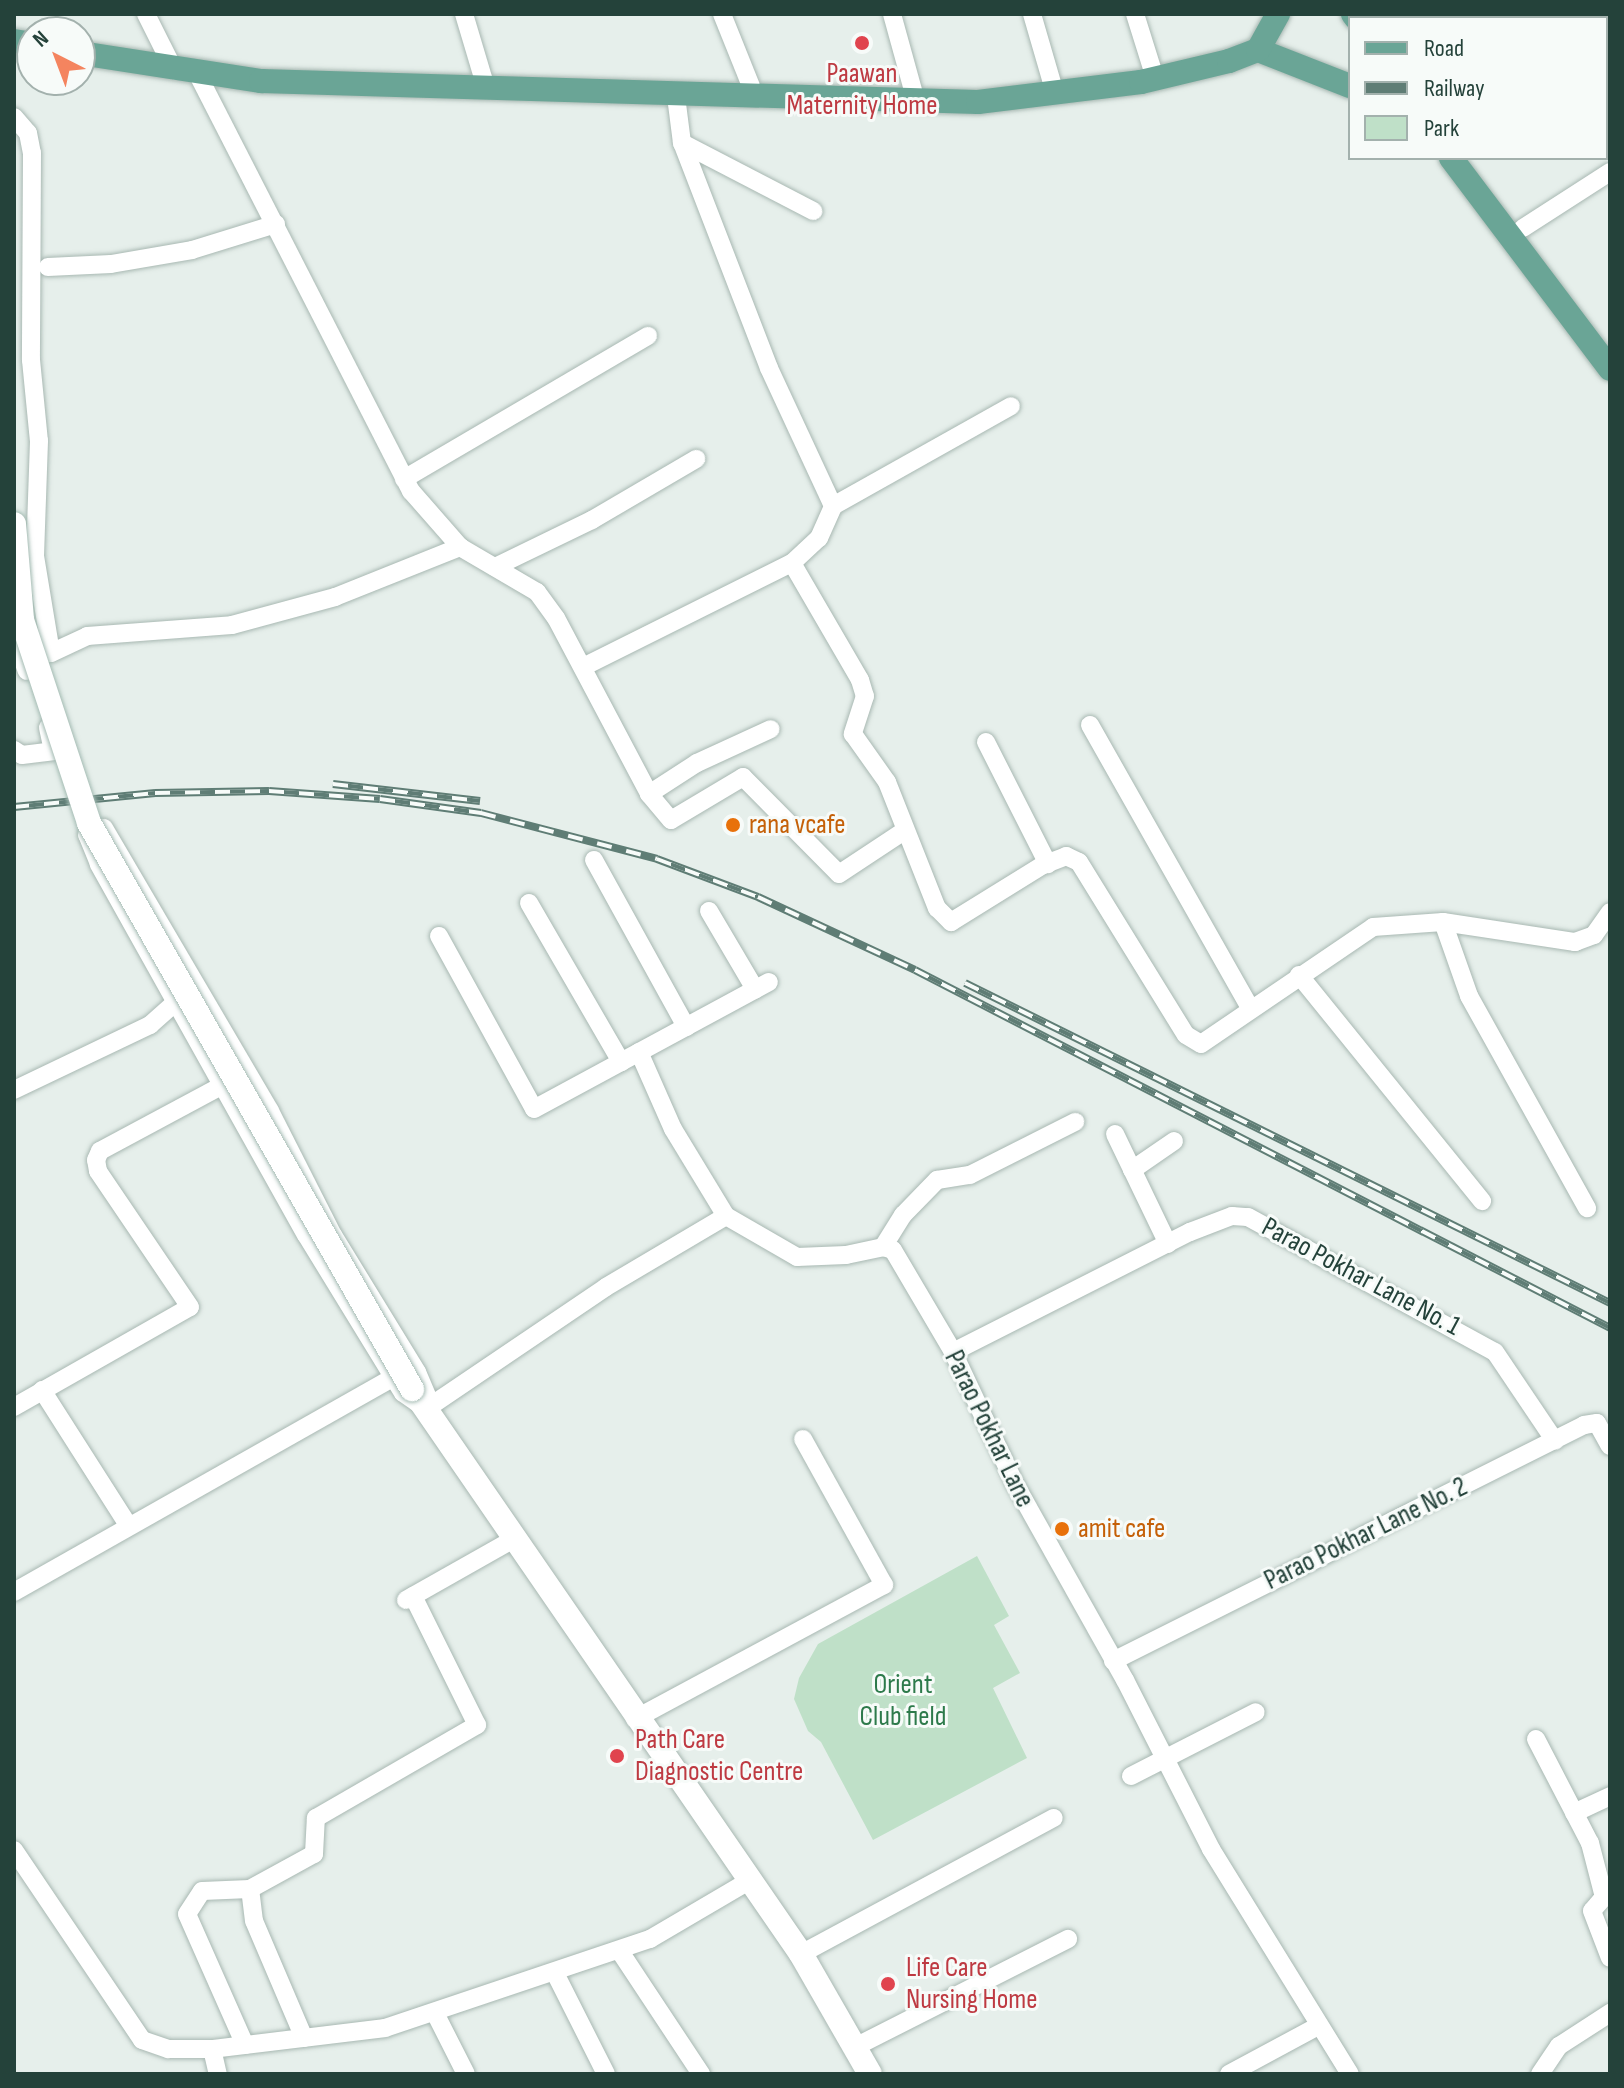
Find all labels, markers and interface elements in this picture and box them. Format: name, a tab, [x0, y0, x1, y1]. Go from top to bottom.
north arrow	[16, 16, 96, 96]
legend	[1348, 16, 1608, 160]
text: N	[28, 25, 54, 53]
marker: Paawan Maternity Home	[851, 32, 873, 54]
text: Road	[1424, 34, 1464, 63]
place label: Paawan Maternity Home	[786, 57, 938, 123]
text: Railway	[1424, 74, 1484, 103]
text: Park	[1424, 114, 1459, 143]
place label: rana vcafe	[749, 808, 846, 842]
marker: rana vcafe	[724, 816, 742, 834]
street label: Parao Pokhar Lane No. 1	[1256, 1211, 1466, 1343]
street label: Parao Pokhar Lane	[937, 1345, 1041, 1513]
street label: Parao Pokhar Lane No. 2	[1259, 1470, 1473, 1598]
place label: amit cafe	[1078, 1512, 1165, 1546]
marker: amit cafe	[1053, 1520, 1071, 1538]
park label: Orient Club field	[860, 1668, 946, 1734]
place label: Path Care Diagnostic Centre	[635, 1723, 803, 1789]
marker: Path Care Diagnostic Centre	[606, 1745, 628, 1767]
place label: Life Care Nursing Home	[906, 1951, 1038, 2017]
marker: Life Care Nursing Home	[877, 1973, 899, 1995]

